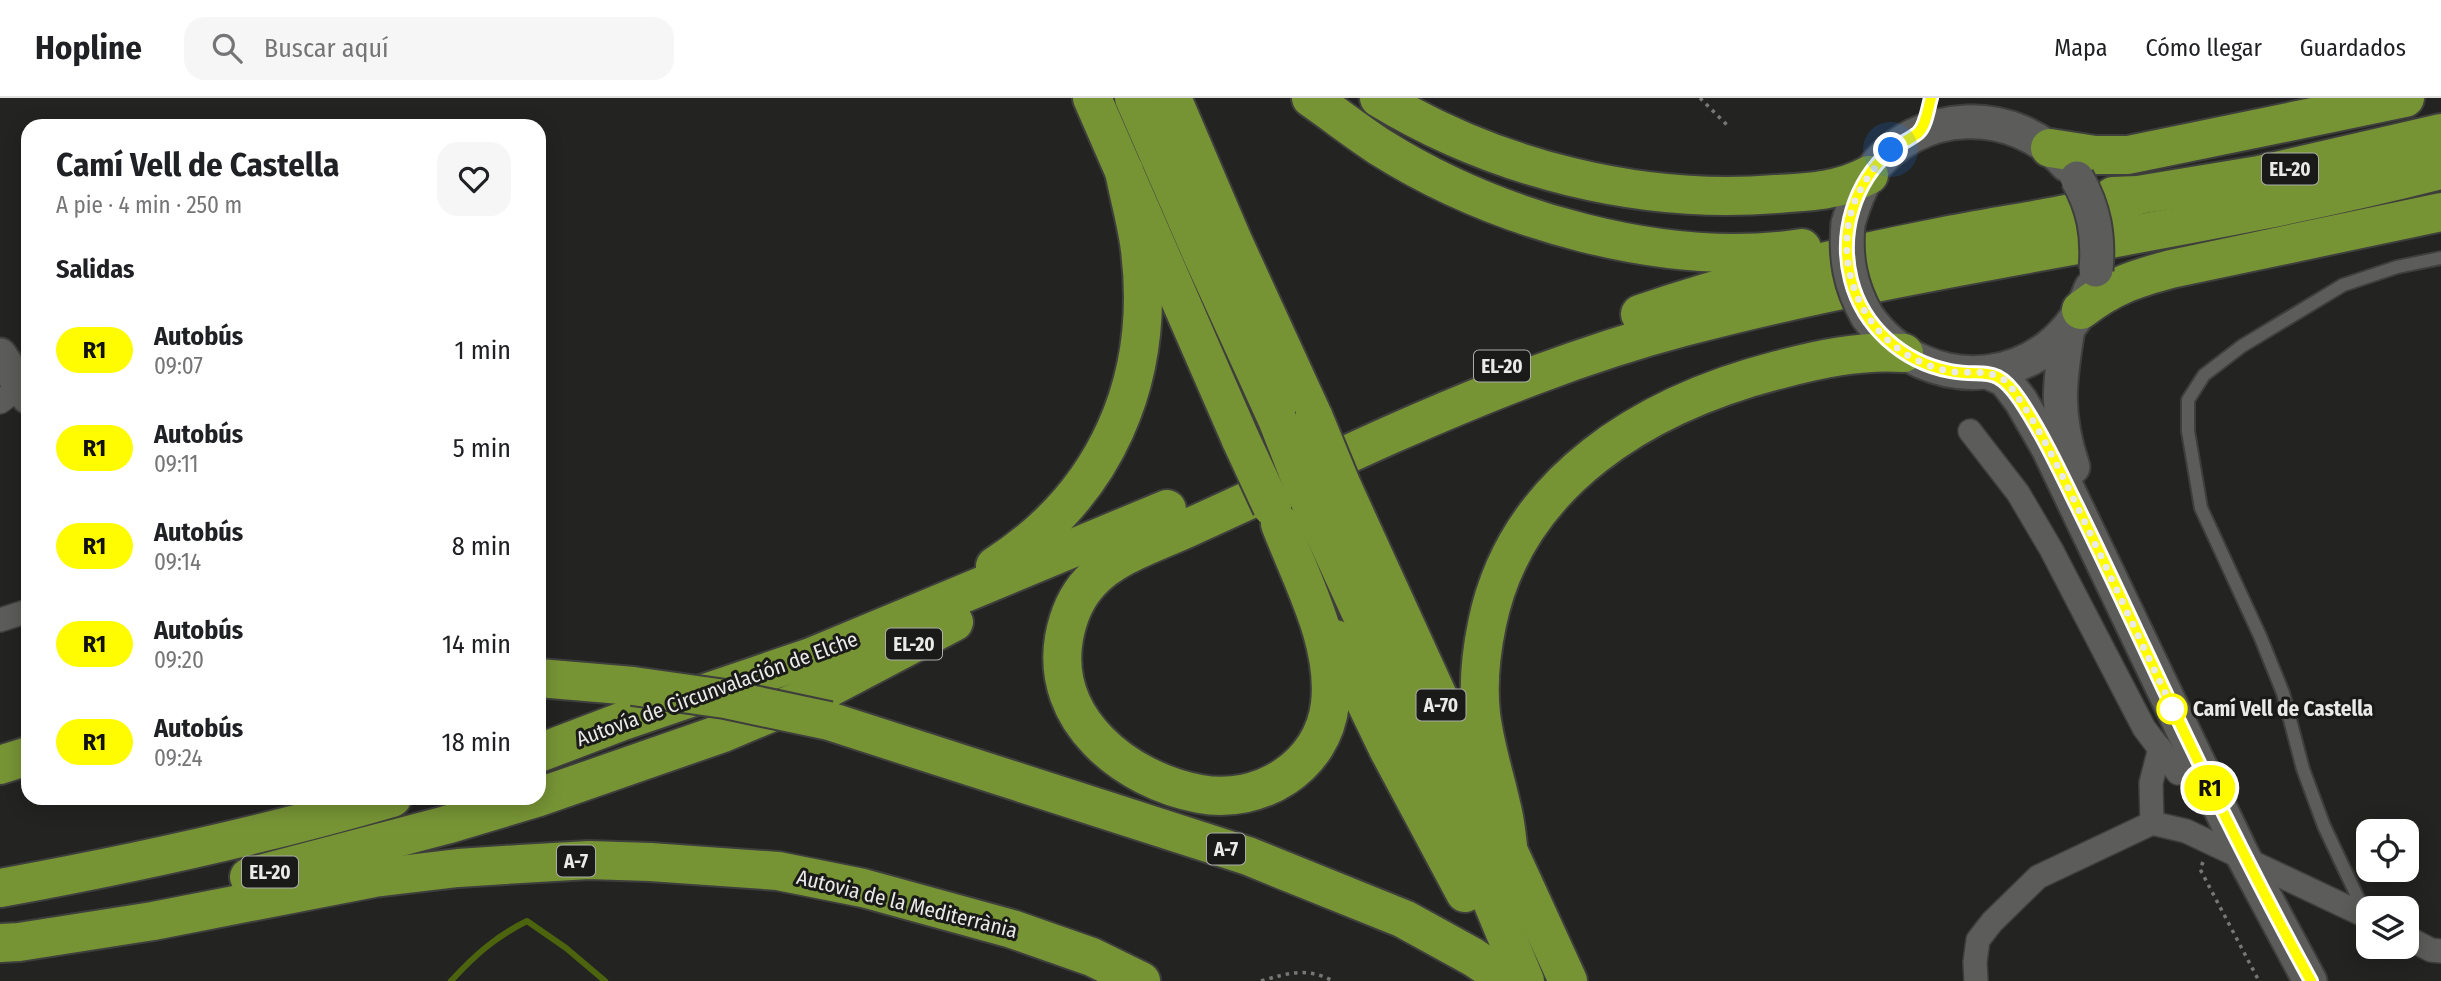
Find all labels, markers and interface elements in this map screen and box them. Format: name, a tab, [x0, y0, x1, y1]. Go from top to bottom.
search box	[184, 17, 674, 80]
text: Hopline	[35, 28, 142, 68]
icon: search	[208, 29, 246, 67]
text: Buscar aquí	[264, 33, 389, 64]
text: Mapa	[2054, 34, 2107, 62]
text: Cómo llegar	[2145, 34, 2262, 62]
text: Guardados	[2300, 34, 2406, 62]
your location	[1873, 132, 1908, 167]
button: heart	[437, 142, 511, 216]
text: Camí Vell de Castella	[56, 145, 339, 185]
road number: EL-20	[2262, 153, 2318, 184]
text: A pie · 4 min · 250 m	[56, 191, 242, 219]
text: Salidas	[56, 254, 134, 285]
text: Autobús	[154, 321, 243, 352]
text: 1 min	[455, 335, 511, 366]
text: R1	[83, 336, 106, 364]
road number: EL-20	[1474, 350, 1530, 382]
text: 09:07	[154, 352, 203, 380]
text: Autobús	[154, 419, 243, 450]
text: 5 min	[453, 433, 511, 464]
text: R1	[83, 434, 106, 462]
text: 09:11	[154, 450, 199, 478]
text: Autobús	[154, 517, 243, 548]
text: 8 min	[452, 531, 511, 562]
text: R1	[83, 532, 106, 560]
text: 09:14	[154, 548, 201, 576]
text: Autobús	[154, 615, 243, 646]
street label: Autovía de Circunvalación de Elche	[573, 626, 861, 752]
road number: EL-20	[886, 628, 942, 660]
text: 14 min	[442, 629, 511, 660]
text: R1	[83, 630, 106, 658]
text: 09:20	[154, 646, 204, 674]
road number: A-70	[1416, 690, 1466, 720]
marker: Camí Vell de Castella	[2157, 694, 2187, 724]
place label: Camí Vell de Castella	[2193, 696, 2373, 722]
text: Autobús	[154, 713, 243, 744]
text: 18 min	[442, 727, 511, 758]
text: R1	[83, 728, 106, 756]
text: 09:24	[154, 744, 203, 772]
line badge: R1	[2178, 765, 2242, 811]
text: R1	[2198, 774, 2222, 802]
map controls	[2356, 819, 2419, 959]
button: locate	[2356, 819, 2419, 882]
road number: A-7	[1207, 834, 1245, 864]
road number: A-7	[557, 846, 595, 876]
road number: EL-20	[242, 856, 298, 888]
street label: Autovia de la Mediterrània	[794, 864, 1020, 944]
button: layers	[2356, 896, 2419, 959]

